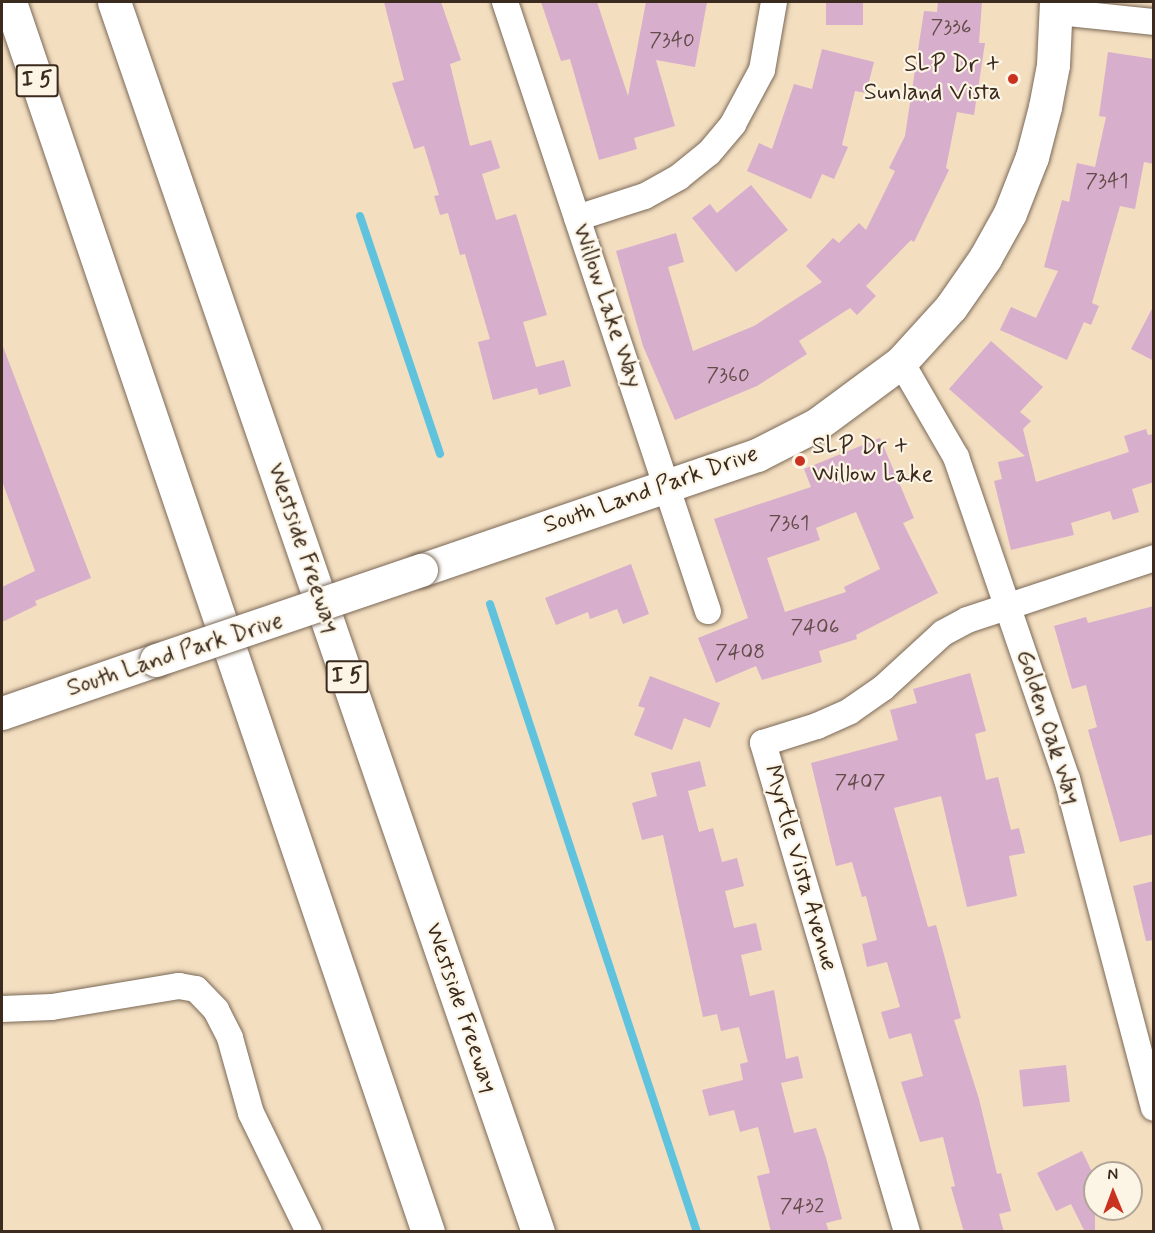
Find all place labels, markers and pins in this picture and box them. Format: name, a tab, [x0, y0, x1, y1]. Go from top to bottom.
place label: SLP Dr + Sunland Vista	[866, 51, 1001, 107]
marker: SLP Dr + Sunland Vista	[1006, 72, 1020, 86]
place label: SLP Dr + Willow Lake	[812, 433, 934, 489]
marker: SLP Dr + Willow Lake	[793, 454, 807, 468]

